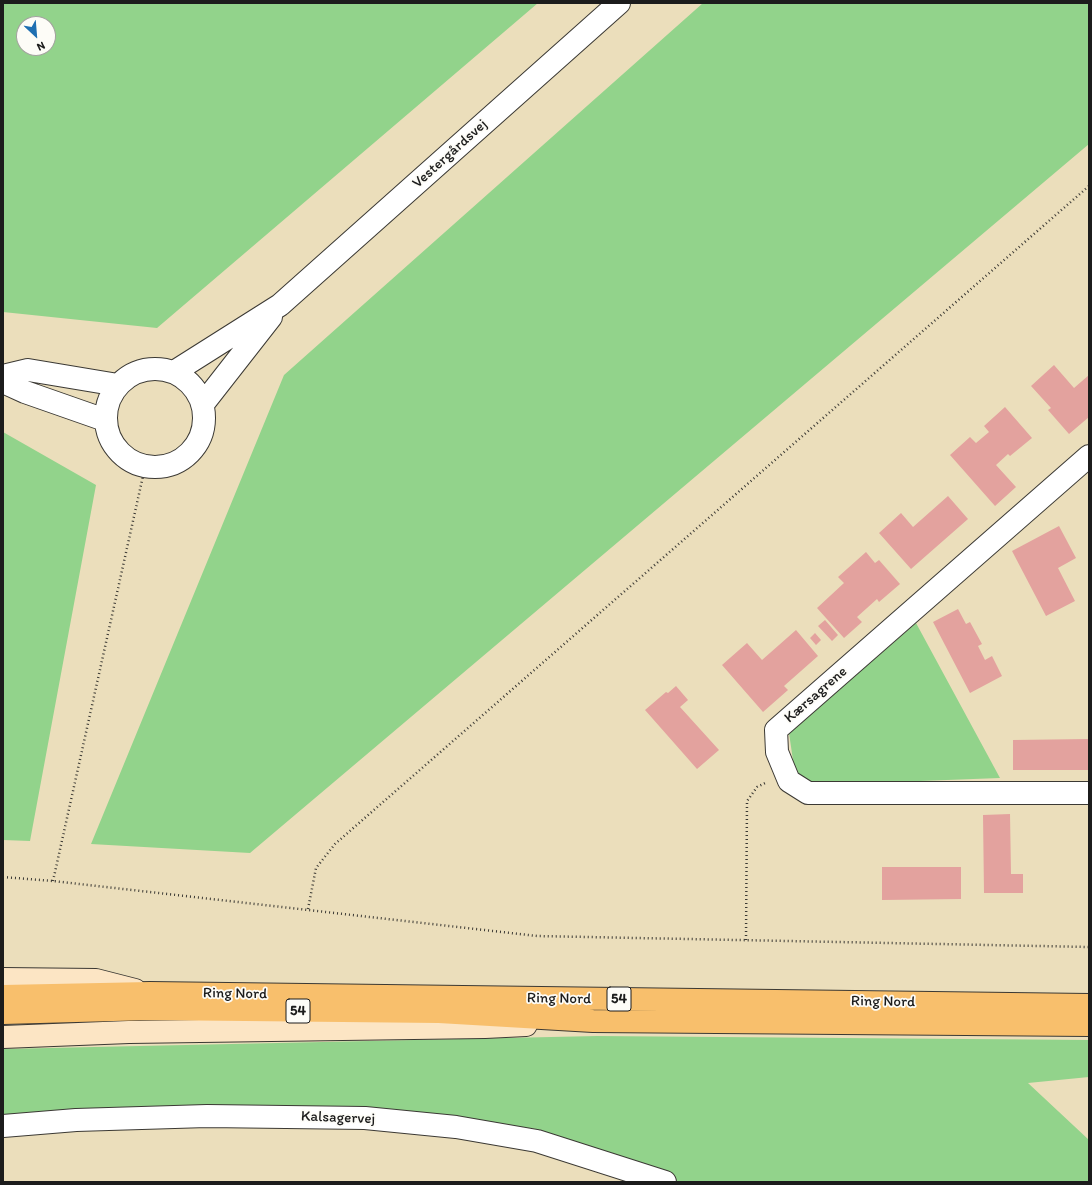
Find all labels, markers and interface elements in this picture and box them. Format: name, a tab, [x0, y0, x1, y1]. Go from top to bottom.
north arrow	[16, 16, 56, 56]
text: N	[35, 39, 47, 54]
street label: Vestergårdsvej	[409, 116, 491, 192]
street label: Kærsagrene	[781, 663, 851, 727]
street label: Ring Nord	[203, 984, 267, 1004]
road number: 54	[607, 987, 631, 1011]
street label: Ring Nord	[527, 989, 591, 1009]
street label: Ring Nord	[851, 992, 915, 1012]
road number: 54	[286, 999, 310, 1023]
street label: Kalsagervej	[301, 1108, 375, 1128]

